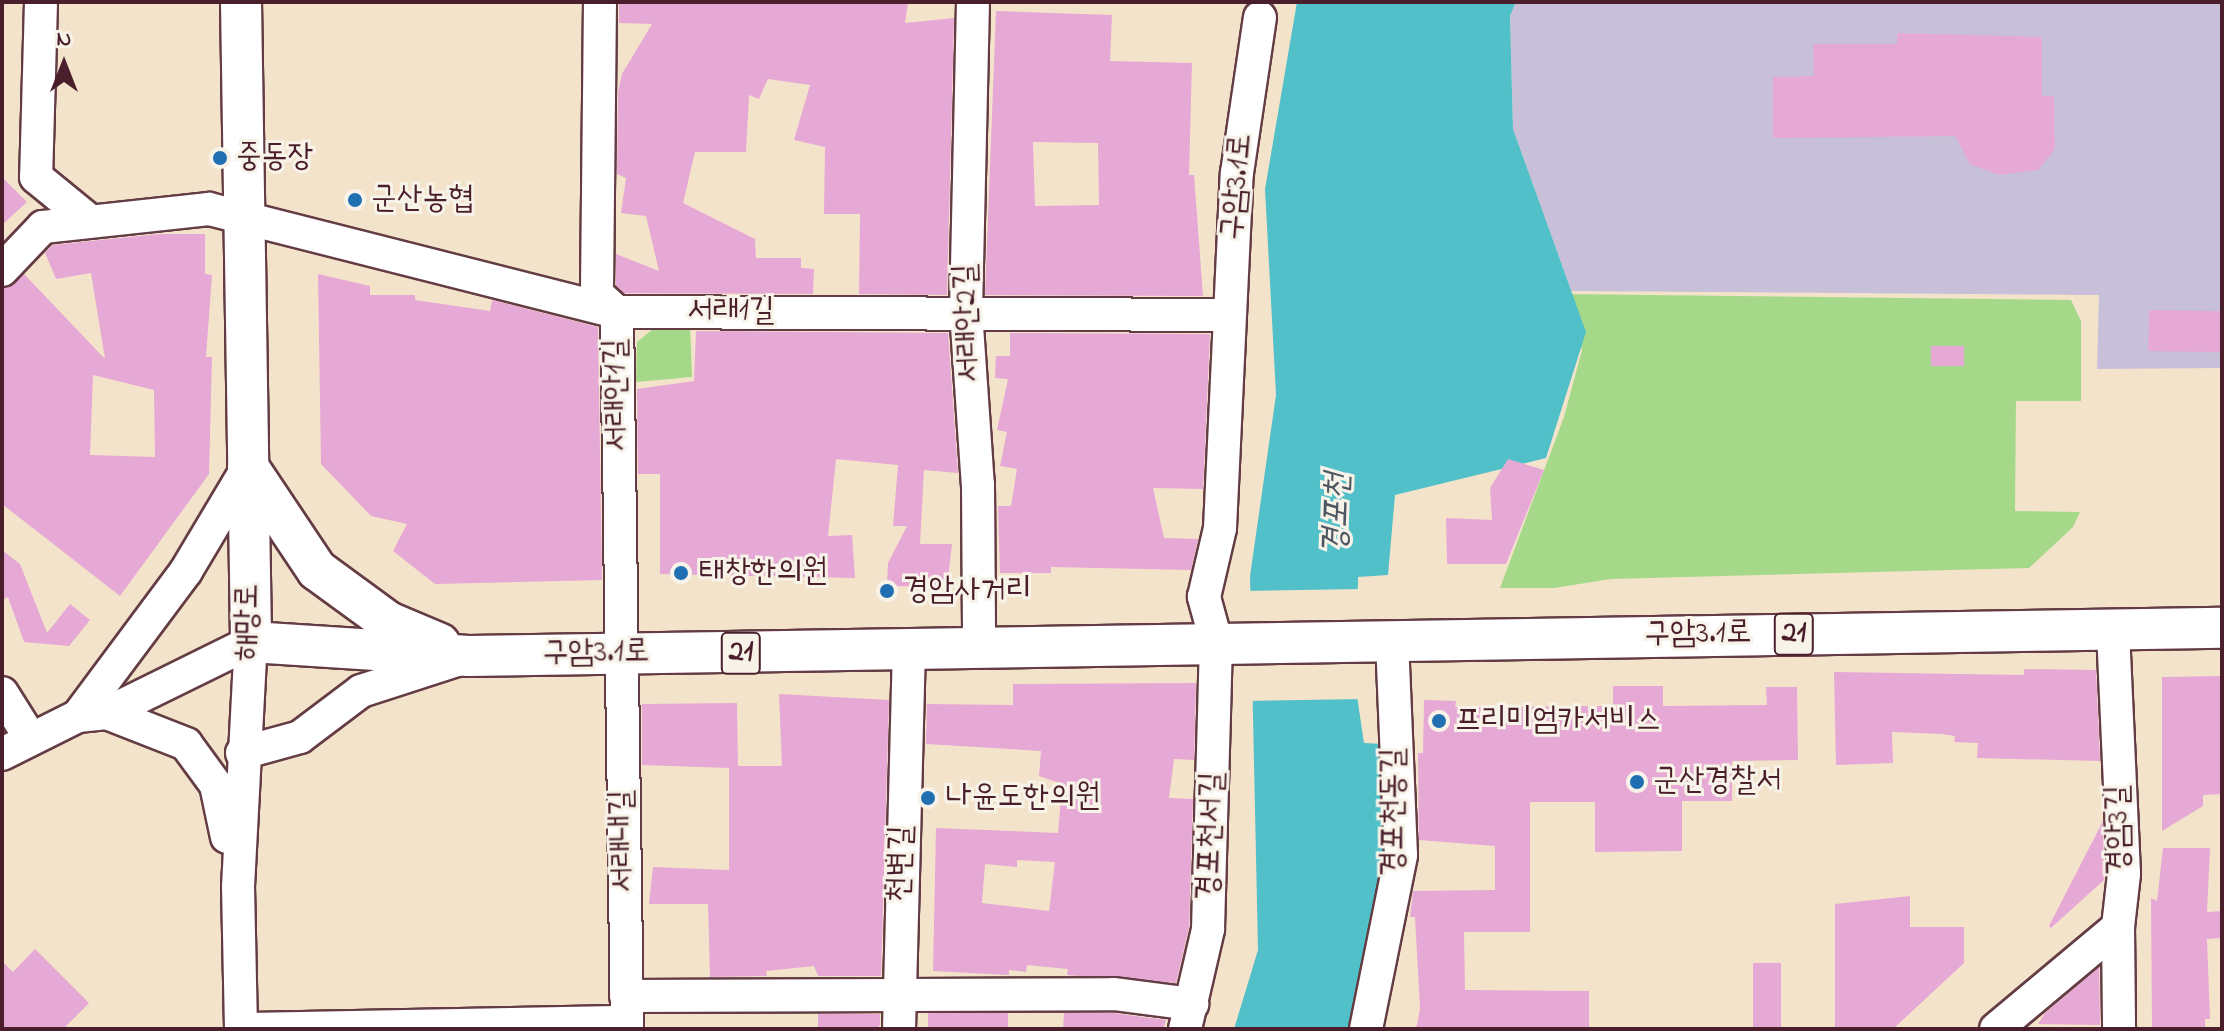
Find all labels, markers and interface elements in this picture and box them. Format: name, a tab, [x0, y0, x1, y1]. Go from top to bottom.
north arrow	[24, 24, 104, 104]
text: N	[57, 24, 71, 56]
street label: 구암3.1로	[1214, 132, 1262, 242]
place label: 중동장	[236, 139, 313, 177]
marker: 중동장	[211, 149, 229, 167]
place label: 군산농협	[371, 181, 474, 219]
marker: 군산농협	[346, 191, 364, 209]
street label: 서래안2길	[948, 263, 990, 383]
street label: 서래1길	[687, 293, 775, 331]
street label: 서래안1길	[598, 338, 638, 452]
water label: 경포천	[1316, 472, 1360, 556]
place label: 태창한의원	[699, 554, 828, 592]
marker: 태창한의원	[670, 562, 692, 584]
place label: 경암사거리	[903, 572, 1032, 610]
marker: 경암사거리	[878, 582, 896, 600]
street label: 해망로	[229, 583, 269, 661]
road number: 21	[1772, 608, 1816, 660]
street label: 구암3.1로	[1644, 615, 1752, 655]
road number: 21	[719, 627, 763, 679]
street label: 구암3.1로	[542, 634, 650, 674]
place label: 프리미엄카서비스	[1455, 702, 1661, 740]
marker: 프리미엄카서비스	[1430, 712, 1448, 730]
street label: 경포천동길	[1376, 748, 1414, 876]
place label: 군산경찰서	[1653, 763, 1782, 801]
street label: 경포천서길	[1191, 771, 1233, 901]
marker: 군산경찰서	[1628, 773, 1646, 791]
place label: 나윤도한의원	[946, 779, 1100, 817]
street label: 경암3길	[2100, 784, 2140, 876]
marker: 나윤도한의원	[917, 787, 939, 809]
street label: 서래내길	[604, 789, 644, 893]
street label: 천변길	[881, 825, 923, 903]

